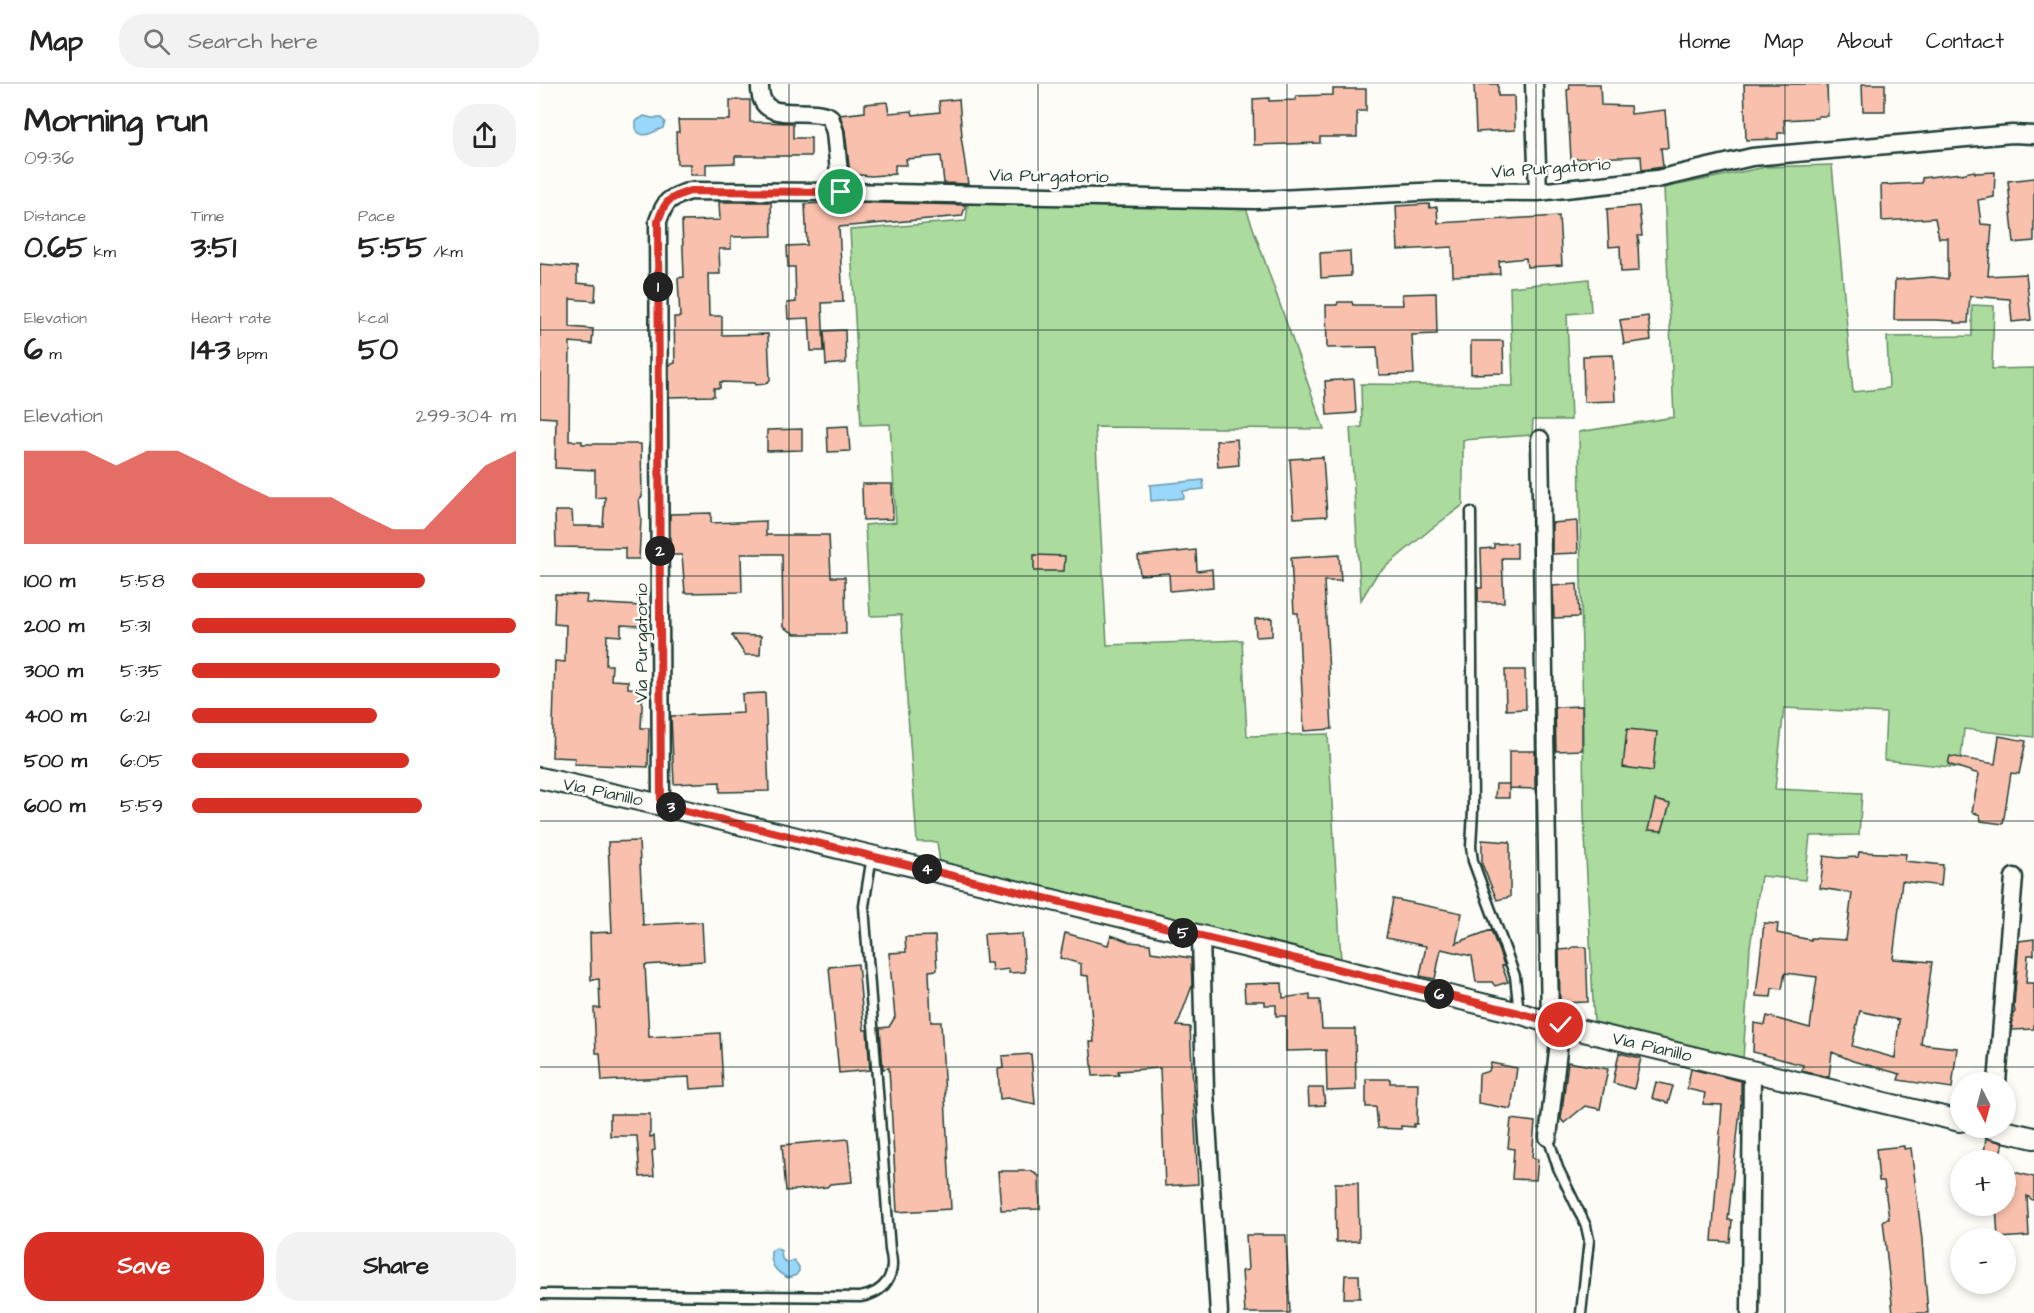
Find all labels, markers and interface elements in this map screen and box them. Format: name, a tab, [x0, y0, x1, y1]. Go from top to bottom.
search box	[119, 14, 539, 68]
text: Map	[30, 22, 83, 61]
icon: search	[140, 25, 173, 58]
text: Search here	[188, 26, 318, 57]
text: Home	[1679, 27, 1731, 56]
text: Map	[1764, 27, 1804, 56]
text: About	[1837, 27, 1893, 56]
text: Contact	[1926, 27, 2004, 56]
text: Morning run	[24, 98, 208, 144]
button: share	[453, 104, 516, 167]
text: 09:36	[24, 144, 74, 172]
street label: Via Purgatorio	[1490, 151, 1612, 186]
street label: Via Purgatorio	[989, 162, 1109, 191]
pin	[815, 166, 866, 217]
icon: arrive	[824, 175, 857, 208]
text: Distance	[24, 205, 86, 227]
text: Time	[191, 205, 225, 227]
text: Pace	[358, 205, 395, 227]
text: 0.65	[24, 227, 87, 269]
text: 3:51	[191, 227, 236, 269]
text: 5:55	[358, 227, 427, 269]
text: km	[87, 241, 116, 263]
text: /km	[427, 241, 463, 263]
pin: 1	[643, 272, 673, 302]
text: 1	[657, 276, 659, 298]
text: Elevation	[24, 307, 87, 329]
text: Heart rate	[191, 307, 271, 329]
text: kcal	[358, 307, 389, 329]
text: 6	[24, 329, 43, 371]
text: 143	[191, 329, 231, 371]
text: 50	[358, 329, 398, 371]
text: m	[43, 343, 62, 365]
text: bpm	[231, 343, 267, 365]
text: Elevation	[24, 402, 103, 430]
text: 299–304 m	[416, 402, 516, 430]
pin: 2	[645, 536, 675, 566]
text: 2	[655, 540, 665, 562]
text: 100 m	[24, 567, 75, 595]
text: 5:58	[120, 567, 165, 595]
street label: Via Purgatorio	[629, 583, 655, 703]
text: 200 m	[24, 612, 84, 640]
text: 5:31	[120, 612, 150, 640]
text: 300 m	[24, 657, 83, 685]
text: 5:35	[120, 657, 162, 685]
text: 400 m	[24, 702, 86, 730]
text: 6:21	[120, 702, 150, 730]
text: 500 m	[24, 747, 87, 775]
text: 6:05	[120, 747, 163, 775]
street label: Via Pianillo	[561, 771, 645, 813]
text: 600 m	[24, 792, 85, 820]
text: 5:59	[120, 792, 163, 820]
pin: 3	[656, 792, 686, 822]
text: 3	[667, 796, 675, 818]
pin: 4	[912, 854, 942, 884]
text: 4	[922, 858, 932, 880]
pin: 5	[1168, 918, 1198, 948]
text: 5	[1177, 922, 1189, 944]
pin: 6	[1424, 979, 1454, 1009]
text: 6	[1434, 983, 1444, 1005]
pin	[1535, 999, 1586, 1050]
icon: check	[1544, 1008, 1577, 1041]
street label: Via Pianillo	[1610, 1026, 1694, 1068]
north arrow	[1950, 1072, 2016, 1138]
map controls	[1950, 1072, 2016, 1294]
button: +	[1950, 1150, 2016, 1216]
button: −	[1950, 1228, 2016, 1294]
button: Save	[24, 1232, 264, 1301]
button: Share	[276, 1232, 516, 1301]

